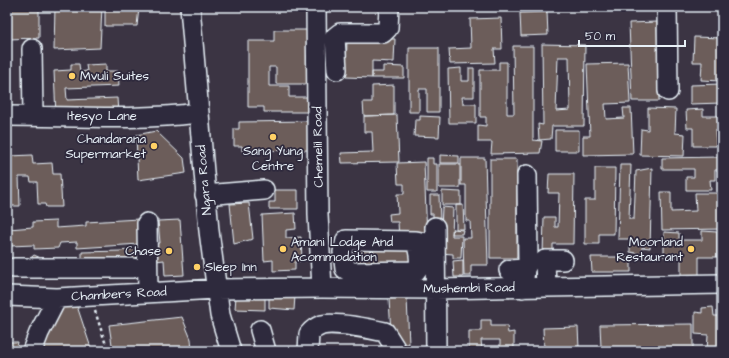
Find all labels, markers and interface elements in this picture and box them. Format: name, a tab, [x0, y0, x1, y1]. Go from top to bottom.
scale bar	[579, 22, 685, 48]
text: 50 m	[585, 28, 616, 45]
place label: Mvuli Suites	[80, 67, 150, 85]
marker: Mvuli Suites	[67, 71, 77, 81]
street label: Chemelil Road	[308, 106, 328, 188]
street label: Itesyo Lane	[67, 107, 137, 126]
place label: Chandarana Supermarket	[65, 130, 147, 163]
marker: Sang Yung Centre	[268, 132, 278, 142]
marker: Chandarana Supermarket	[149, 141, 159, 151]
place label: Sang Yung Centre	[243, 142, 303, 175]
street label: Ngara Road	[192, 144, 217, 216]
place label: Amani Lodge And Acommodation	[291, 233, 393, 266]
place label: Moorland Restaurant	[616, 233, 684, 266]
place label: Chase	[125, 242, 161, 260]
marker: Amani Lodge And Acommodation	[278, 244, 288, 254]
marker: Moorland Restaurant	[686, 244, 696, 254]
marker: Chase	[164, 246, 174, 256]
place label: Sleep Inn	[205, 258, 257, 276]
marker: Sleep Inn	[192, 262, 202, 272]
street label: Mushembi Road	[423, 278, 515, 298]
street label: Chambers Road	[71, 282, 167, 305]

